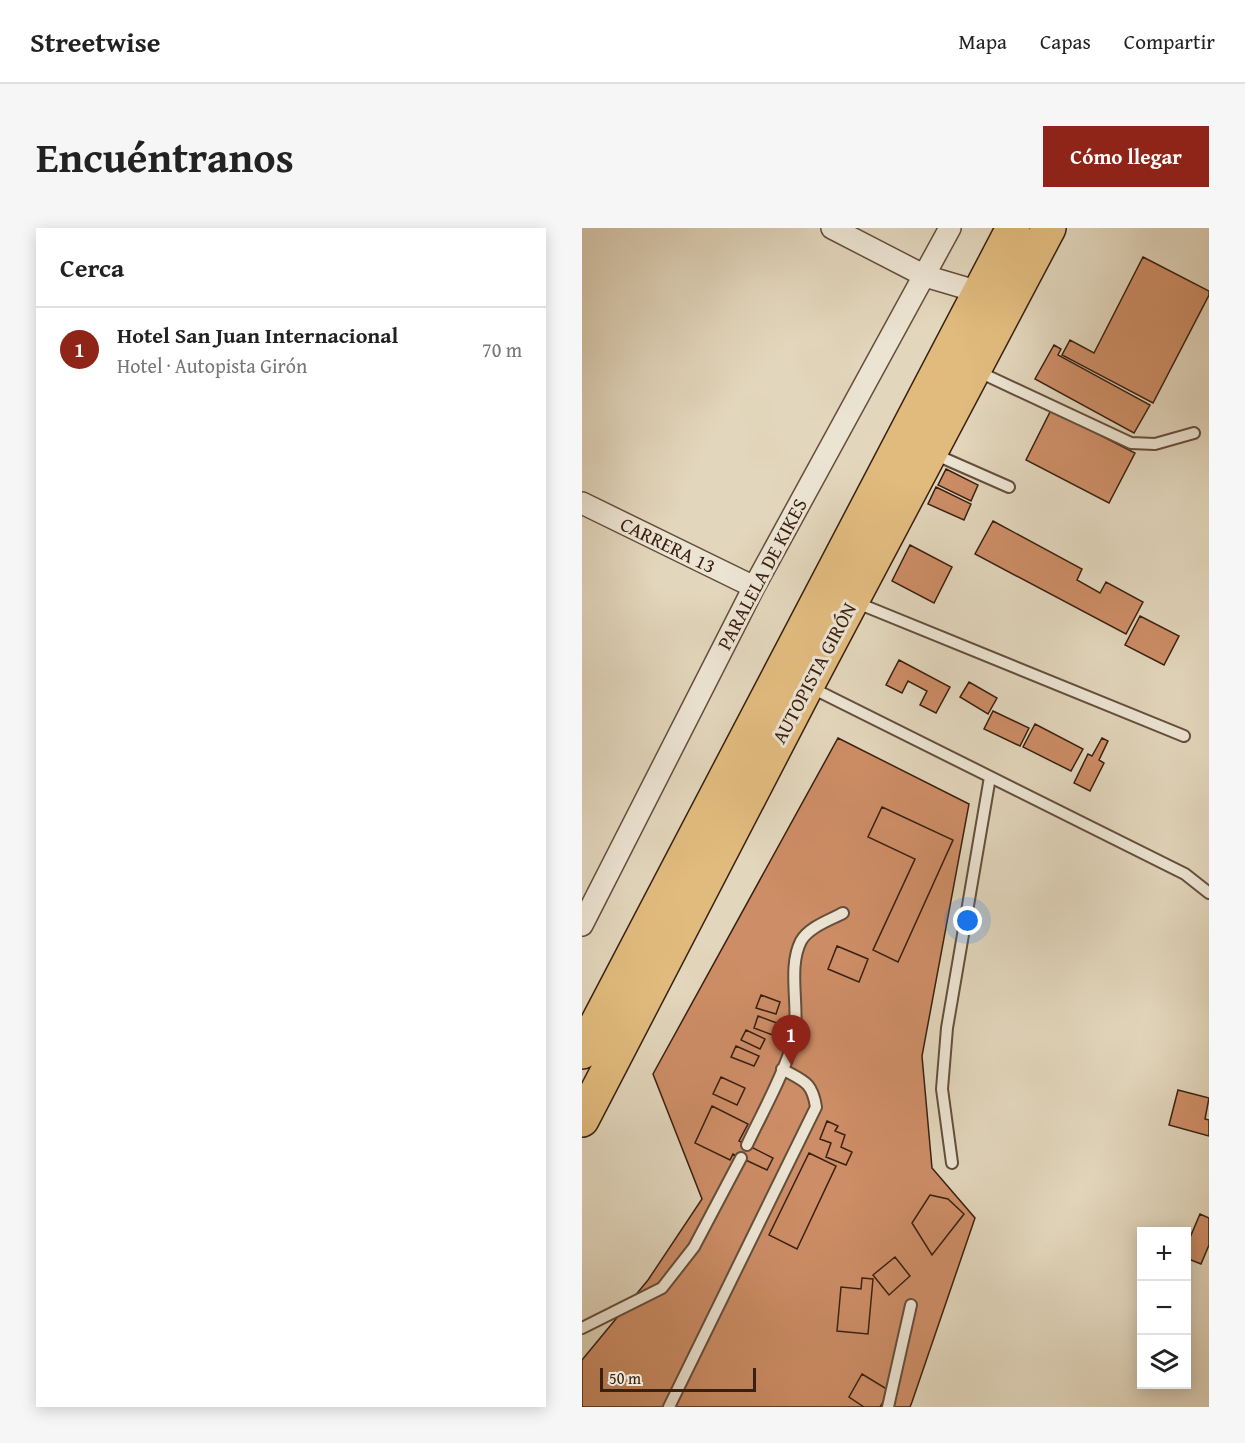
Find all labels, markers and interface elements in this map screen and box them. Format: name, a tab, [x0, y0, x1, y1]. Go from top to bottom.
text: Streetwise	[30, 21, 160, 62]
text: Mapa	[958, 26, 1007, 57]
text: Capas	[1040, 26, 1091, 57]
text: Compartir	[1124, 26, 1215, 57]
text: Encuéntranos	[36, 126, 294, 187]
button: Cómo llegar	[1043, 126, 1209, 187]
text: Cerca	[60, 248, 124, 287]
text: Hotel San Juan Internacional	[117, 319, 398, 351]
text: 1	[74, 335, 85, 364]
text: 70 m	[482, 335, 522, 364]
text: Hotel · Autopista Girón	[117, 351, 307, 380]
street label: PARALELA DE KIKES	[709, 493, 814, 655]
street label: CARRERA 13	[616, 509, 721, 580]
street label: AUTOPISTA GIRÓN	[764, 597, 863, 748]
your location	[953, 906, 982, 935]
pin: 1	[772, 1016, 810, 1065]
map controls	[1137, 1227, 1191, 1389]
button: +	[1137, 1227, 1191, 1281]
button: −	[1137, 1281, 1191, 1335]
button: layers	[1137, 1335, 1191, 1389]
scale bar	[600, 1365, 756, 1392]
text: 50 m	[609, 1366, 641, 1390]

